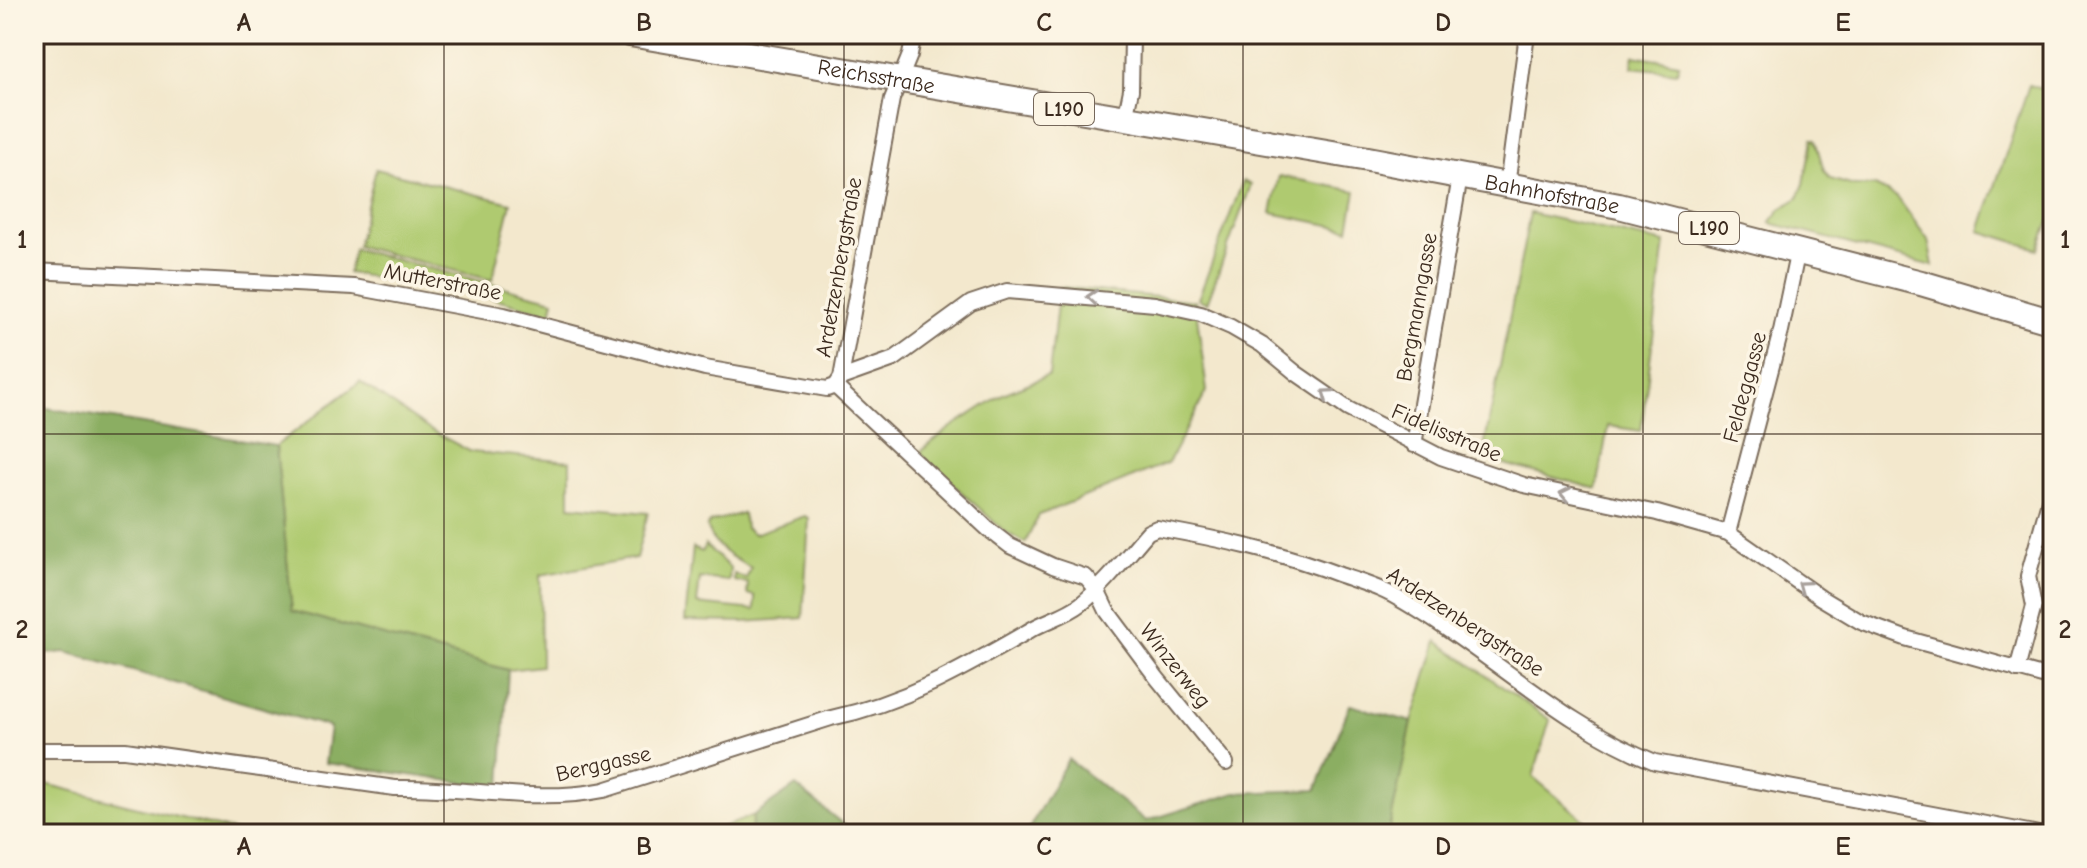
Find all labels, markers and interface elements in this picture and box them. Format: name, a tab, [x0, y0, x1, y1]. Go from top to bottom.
text: A	[237, 8, 252, 38]
text: B	[636, 8, 652, 38]
text: C	[1036, 8, 1052, 38]
text: D	[1435, 8, 1451, 38]
text: E	[1835, 8, 1851, 38]
street label: Reichsstraße	[816, 54, 937, 99]
road number: L190	[1034, 93, 1094, 125]
street label: Bahnhofstraße	[1483, 169, 1621, 220]
street label: Ardetzenbergstraße	[810, 175, 868, 359]
road number: L190	[1679, 212, 1739, 244]
text: 1	[17, 225, 27, 255]
text: 1	[2060, 225, 2070, 255]
street label: Bergmanngasse	[1391, 231, 1443, 384]
street label: Mutterstraße	[382, 258, 504, 306]
one-way arrow	[1085, 289, 1098, 306]
street label: Feldeggasse	[1718, 329, 1772, 446]
one-way arrow	[1321, 389, 1335, 404]
street label: Fidelisstraße	[1388, 398, 1506, 468]
one-way arrow	[1558, 486, 1571, 503]
street label: Ardetzenbergstraße	[1382, 561, 1549, 682]
one-way arrow	[1798, 581, 1812, 595]
text: 2	[16, 615, 28, 645]
text: 2	[2059, 615, 2071, 645]
street label: Winzerweg	[1134, 618, 1216, 713]
street label: Berggasse	[553, 740, 653, 788]
text: A	[237, 832, 252, 862]
text: B	[636, 832, 652, 862]
text: C	[1036, 832, 1052, 862]
text: D	[1435, 832, 1451, 862]
text: E	[1835, 832, 1851, 862]

